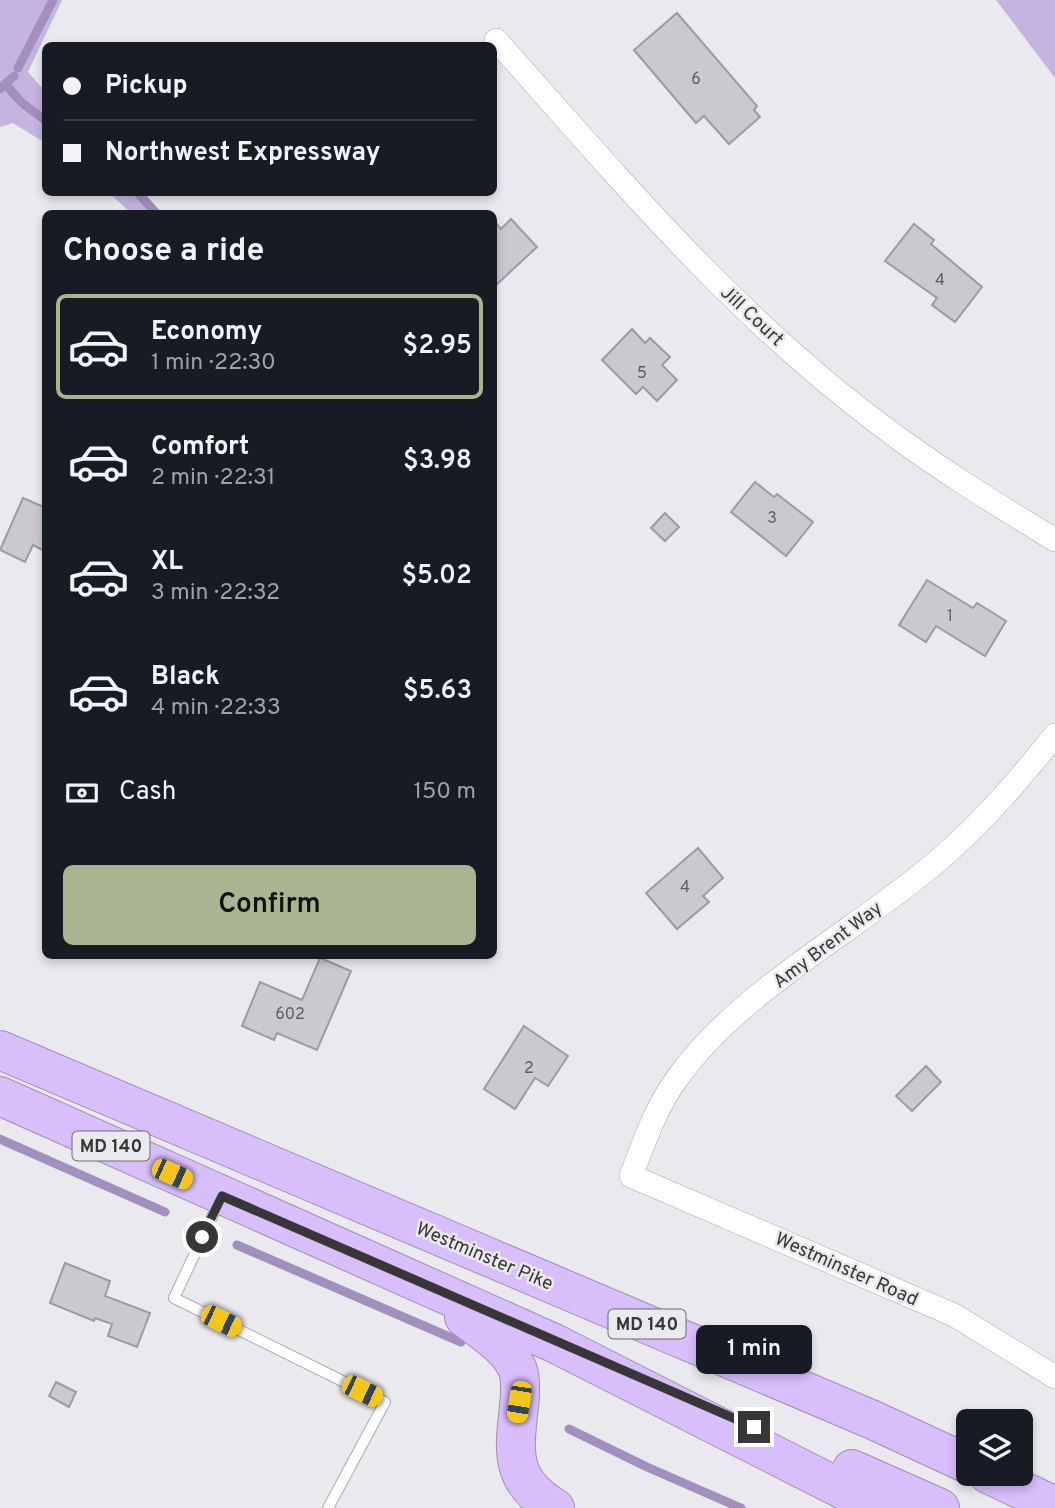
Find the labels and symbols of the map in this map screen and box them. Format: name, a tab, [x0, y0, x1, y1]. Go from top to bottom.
house number: 6	[691, 70, 701, 90]
house number: 4	[935, 271, 945, 291]
street label: Jill Court	[715, 281, 788, 352]
house number: 5	[637, 364, 647, 384]
house number: 3	[767, 509, 777, 529]
house number: 1	[947, 607, 953, 627]
house number: 4	[680, 878, 690, 898]
street label: Amy Brent Way	[769, 897, 888, 994]
house number: 602	[275, 1005, 305, 1025]
house number: 2	[524, 1059, 534, 1079]
road number: MD 140	[72, 1132, 150, 1161]
car	[149, 1156, 196, 1192]
street label: Westminster Pike	[412, 1217, 557, 1297]
route start	[186, 1221, 218, 1253]
street label: Westminster Road	[771, 1227, 922, 1312]
car	[198, 1302, 245, 1340]
road number: MD 140	[608, 1310, 686, 1338]
callout: 1 min	[696, 1326, 812, 1374]
car	[339, 1372, 386, 1410]
car	[506, 1380, 533, 1424]
route end	[738, 1411, 770, 1443]

